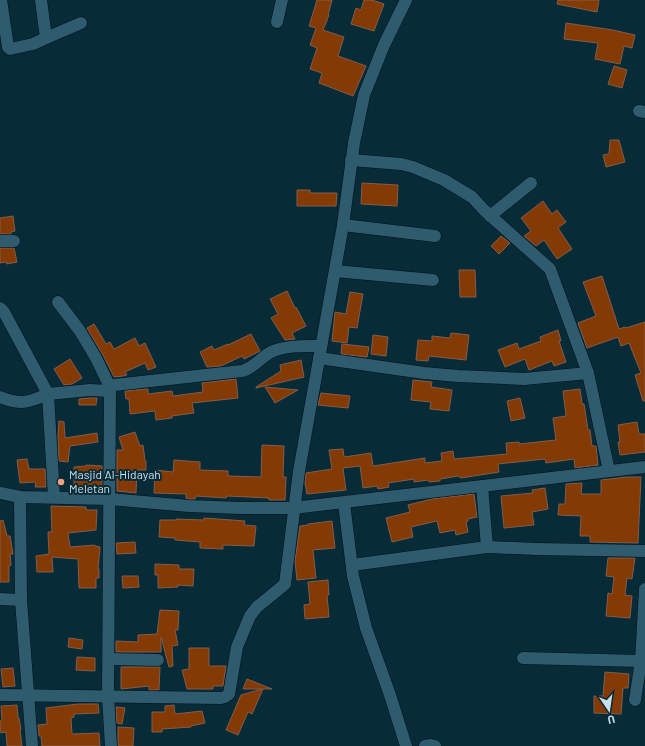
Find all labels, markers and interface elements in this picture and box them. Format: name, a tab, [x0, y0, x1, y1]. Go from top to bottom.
place label: Masjid Al-Hidayah Meletan	[69, 467, 161, 495]
marker: Masjid Al-Hidayah Meletan	[56, 477, 66, 487]
north arrow	[589, 690, 629, 730]
text: U	[606, 713, 616, 727]

